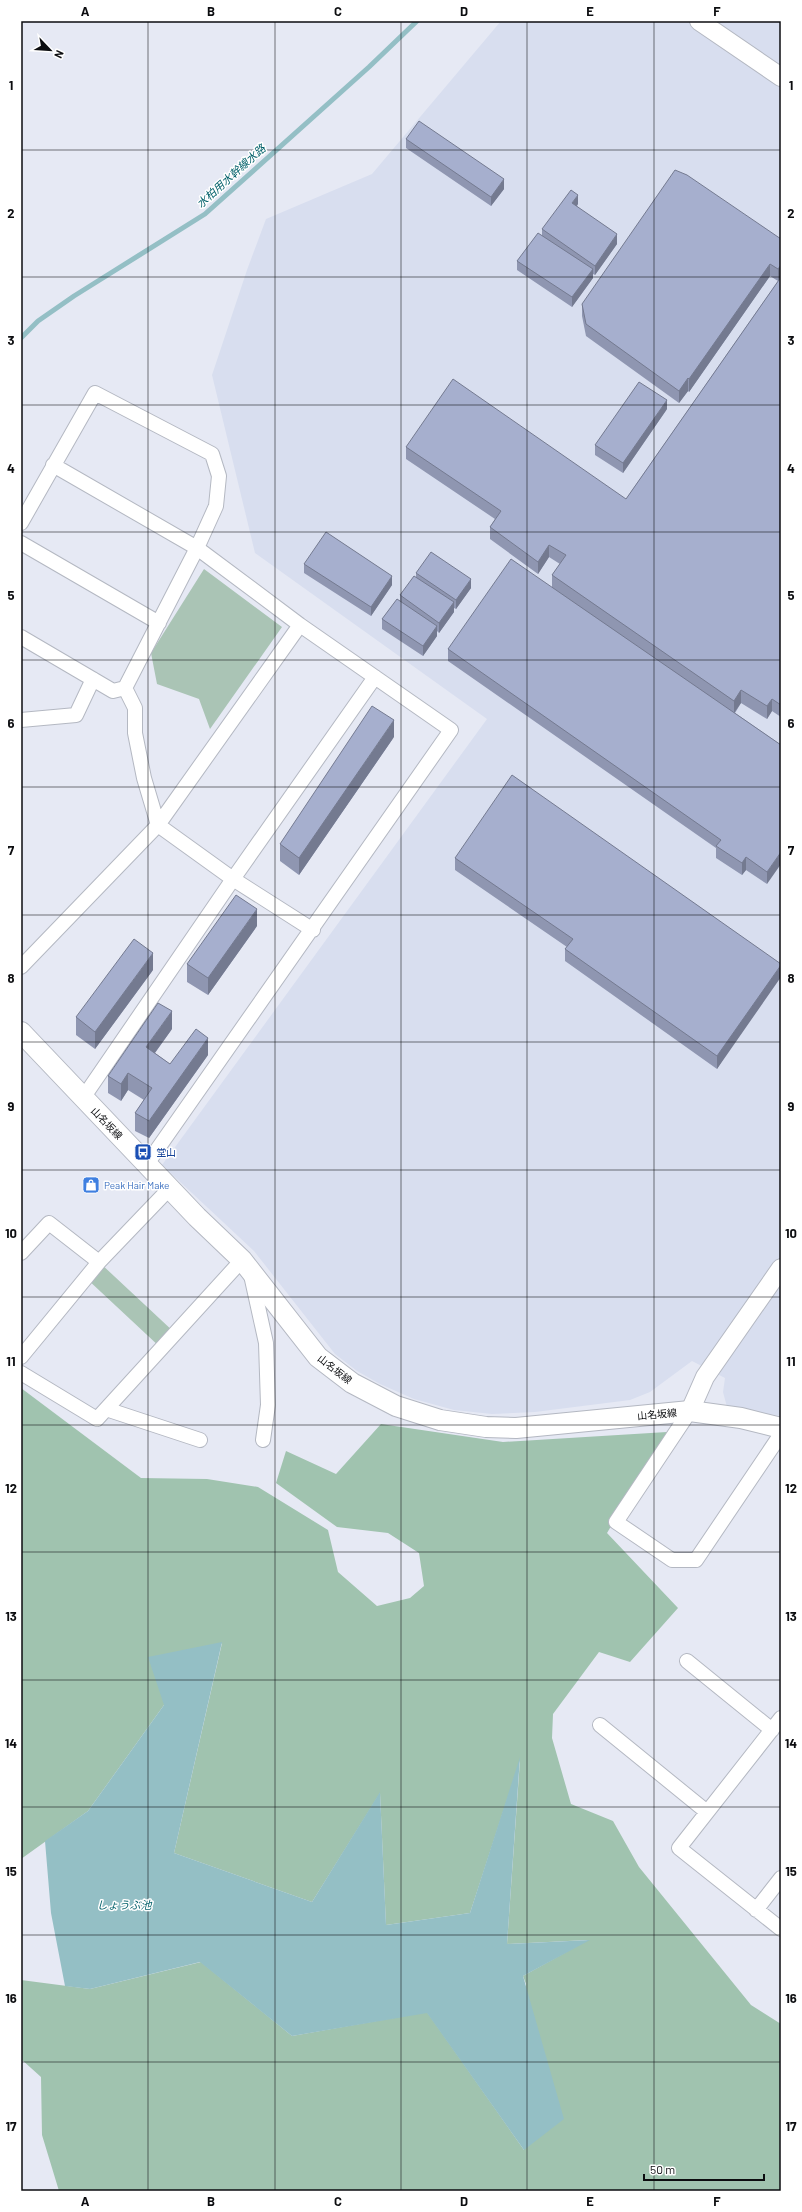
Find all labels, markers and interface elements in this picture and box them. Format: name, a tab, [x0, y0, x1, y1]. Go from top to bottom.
text: A	[81, 3, 90, 19]
text: B	[207, 3, 215, 19]
text: C	[334, 3, 342, 19]
text: D	[460, 3, 468, 19]
text: E	[586, 3, 594, 19]
text: F	[713, 3, 721, 19]
north arrow	[30, 30, 70, 70]
text: N	[52, 48, 67, 61]
text: 1	[9, 77, 13, 93]
text: 1	[789, 77, 793, 93]
water label: 水柏用水幹線水路	[194, 141, 268, 210]
text: 2	[7, 205, 15, 221]
text: 2	[787, 205, 795, 221]
text: 3	[7, 332, 15, 348]
text: 3	[787, 332, 795, 348]
text: 4	[7, 460, 15, 476]
text: 4	[787, 460, 795, 476]
text: 5	[7, 587, 15, 603]
text: 5	[787, 587, 795, 603]
text: 6	[8, 715, 15, 731]
text: 6	[788, 715, 795, 731]
text: 7	[8, 842, 15, 858]
text: 7	[788, 842, 795, 858]
text: 8	[7, 970, 15, 986]
text: 8	[787, 970, 795, 986]
text: 9	[8, 1098, 15, 1114]
text: 9	[788, 1098, 795, 1114]
street label: 山名坂線	[89, 1104, 125, 1142]
bus stop icon: 堂山	[133, 1142, 153, 1162]
place label: 堂山	[156, 1146, 176, 1158]
shop icon: Peak Hair Make	[81, 1175, 101, 1195]
place label: Peak Hair Make	[104, 1179, 169, 1191]
text: 10	[5, 1225, 17, 1241]
text: 10	[785, 1225, 797, 1241]
street label: 山名坂線	[316, 1352, 354, 1386]
text: 11	[6, 1353, 16, 1369]
text: 11	[786, 1353, 796, 1369]
street label: 山名坂線	[637, 1406, 677, 1422]
text: 12	[5, 1480, 17, 1496]
text: 12	[785, 1480, 797, 1496]
text: 13	[5, 1608, 17, 1624]
text: 13	[785, 1608, 797, 1624]
text: 14	[5, 1735, 17, 1751]
text: 14	[785, 1735, 797, 1751]
text: 15	[5, 1863, 17, 1879]
text: 15	[785, 1863, 797, 1879]
water label: しょうぶ池	[97, 1898, 152, 1911]
text: 16	[5, 1990, 17, 2006]
text: 16	[785, 1990, 797, 2006]
text: 17	[5, 2118, 17, 2134]
text: 17	[785, 2118, 797, 2134]
scale bar	[644, 2156, 764, 2182]
text: 50 m	[650, 2162, 675, 2176]
text: A	[81, 2193, 90, 2209]
text: B	[207, 2193, 215, 2209]
text: C	[334, 2193, 342, 2209]
text: D	[460, 2193, 468, 2209]
text: E	[586, 2193, 594, 2209]
text: F	[713, 2193, 721, 2209]

